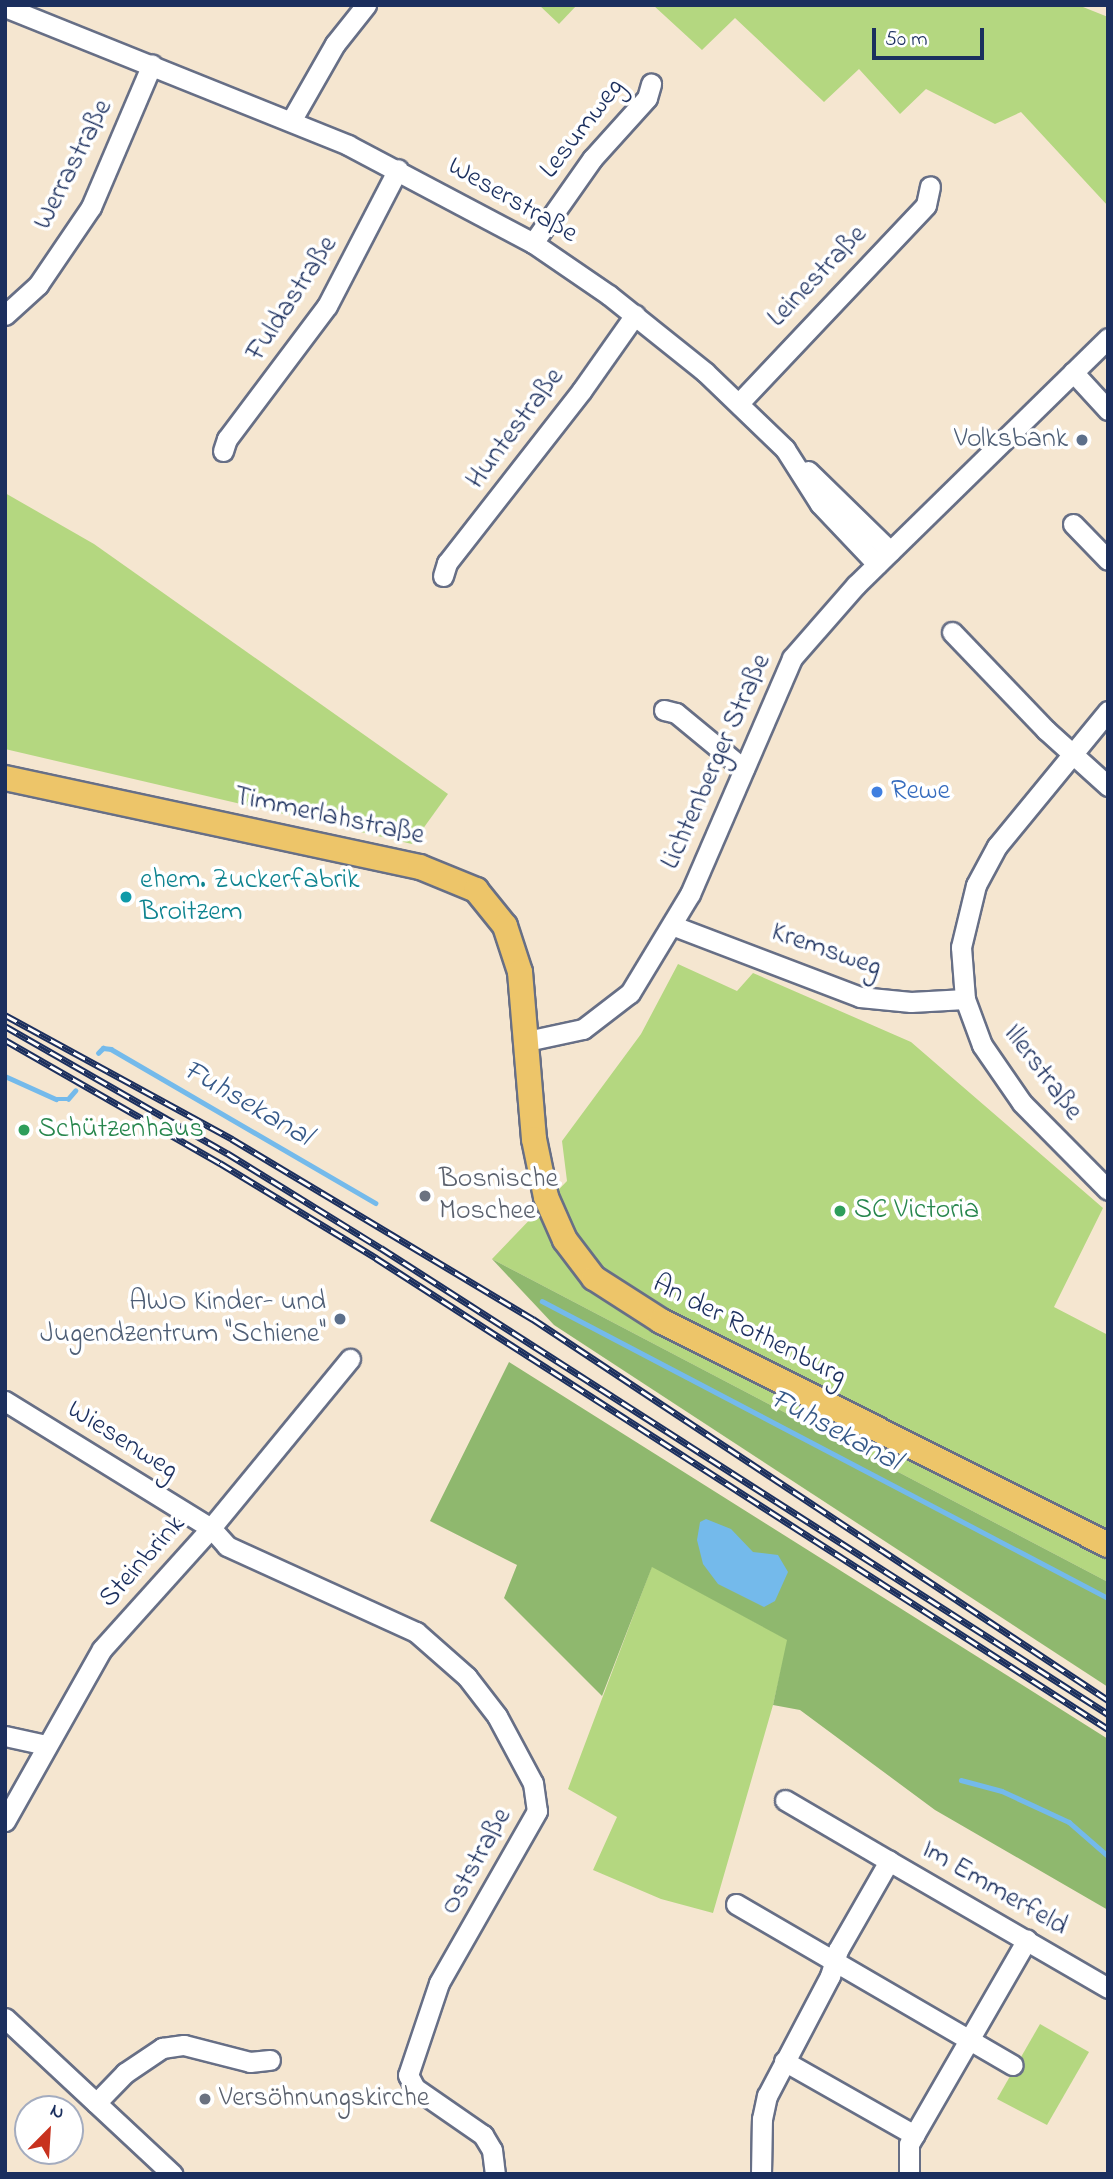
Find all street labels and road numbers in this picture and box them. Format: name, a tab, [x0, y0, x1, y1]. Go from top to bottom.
street label: Lesumweg	[533, 72, 633, 186]
street label: Werrastraße	[27, 94, 121, 236]
street label: Weserstraße	[441, 150, 583, 252]
street label: Leinestraße	[761, 219, 875, 335]
street label: Fuldastraße	[240, 230, 346, 368]
street label: Huntestraße	[460, 362, 572, 496]
street label: Lichtenberger Straße	[654, 649, 780, 875]
street label: Timmerlahstraße	[231, 780, 427, 854]
street label: Kremsweg	[766, 917, 886, 985]
street label: Illerstraße	[995, 1018, 1089, 1128]
street label: An der Rothenburg	[646, 1268, 852, 1394]
street label: Wiesenweg	[60, 1394, 184, 1488]
street label: Steinbrink	[93, 1509, 193, 1615]
street label: Oststraße	[434, 1803, 520, 1921]
street label: Im Emmerfeld	[915, 1834, 1073, 1944]

